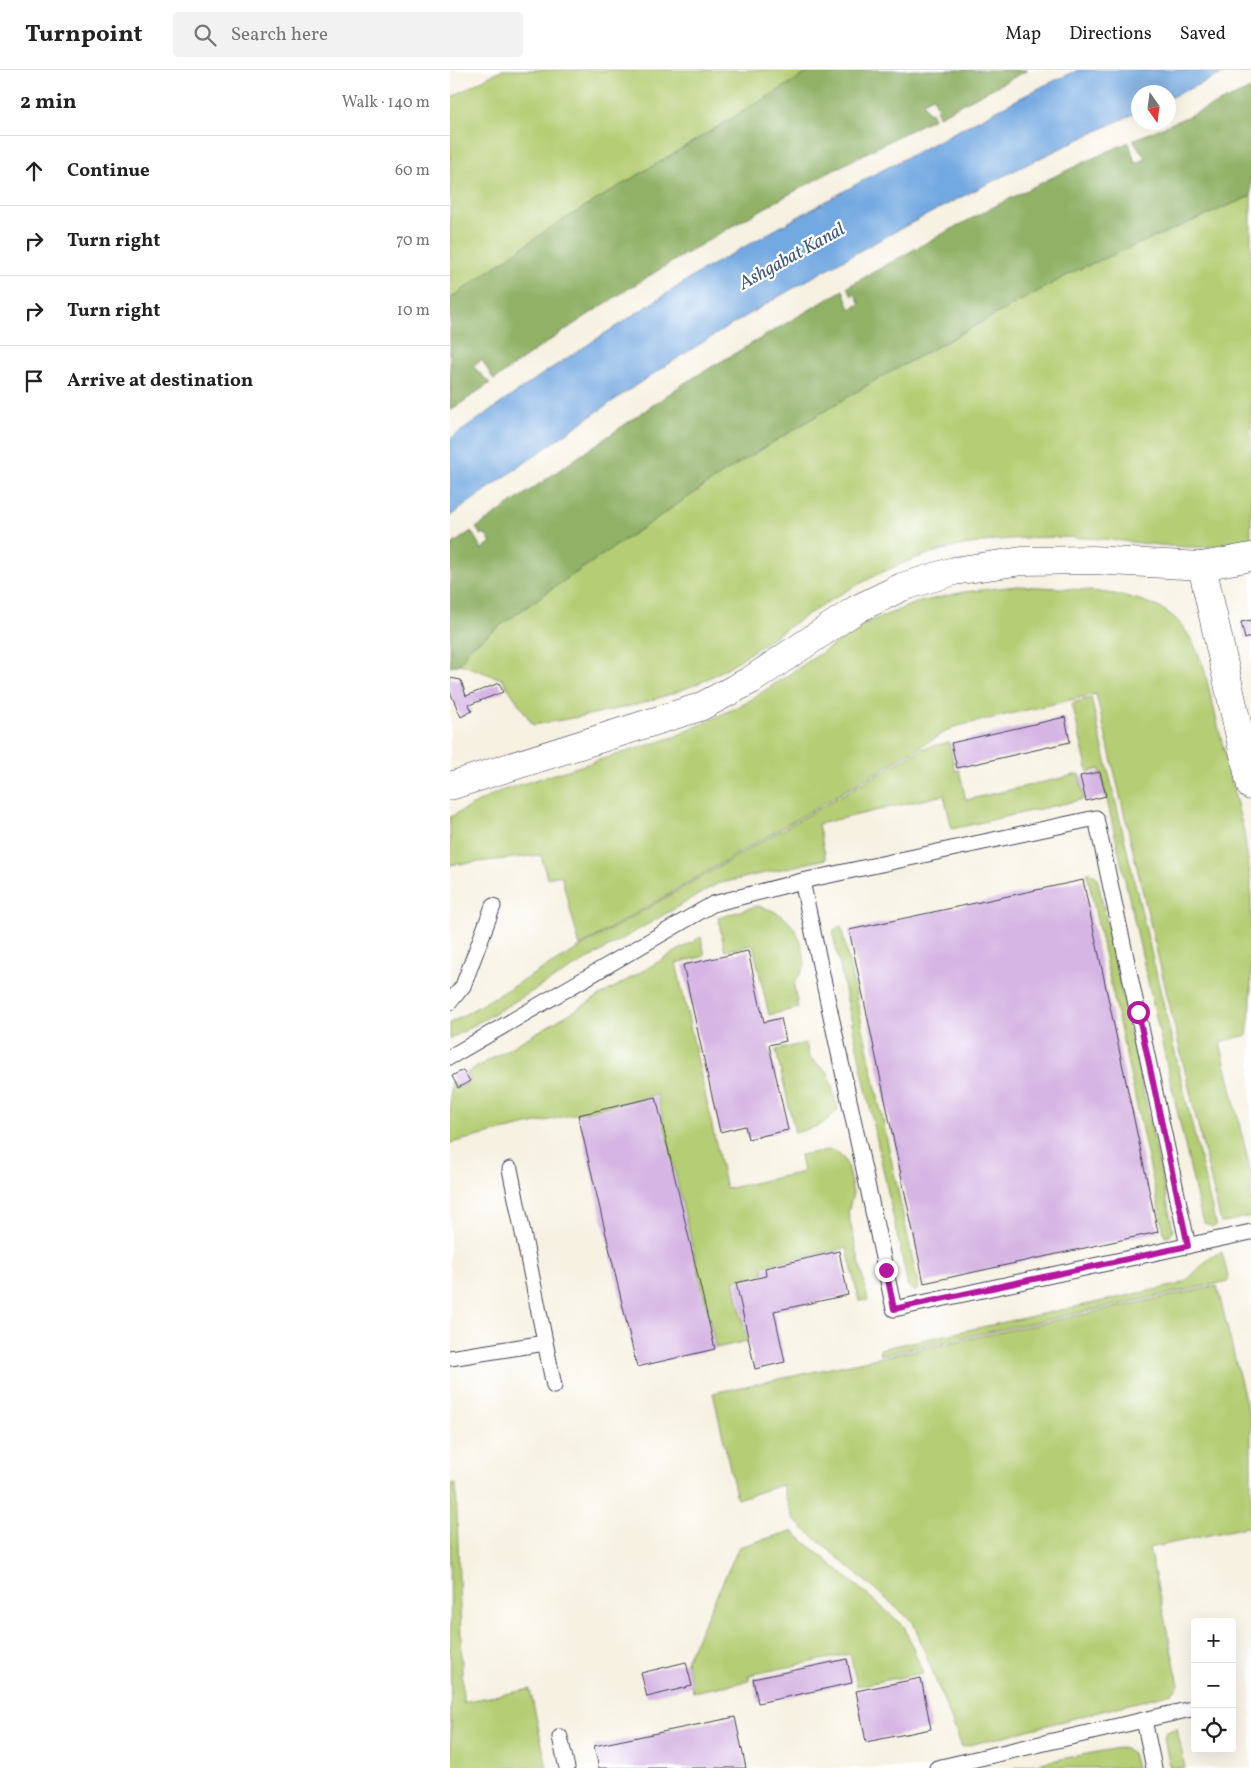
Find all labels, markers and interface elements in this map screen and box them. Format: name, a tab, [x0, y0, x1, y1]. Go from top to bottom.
search box	[173, 12, 523, 57]
text: Turnpoint	[25, 18, 143, 52]
icon: search	[191, 21, 219, 49]
text: Search here	[231, 22, 328, 48]
text: Map	[1005, 22, 1041, 47]
text: Directions	[1069, 22, 1152, 47]
text: Saved	[1180, 22, 1226, 47]
north arrow	[1131, 85, 1176, 130]
text: 2 min	[20, 88, 77, 117]
text: Walk · 140 m	[342, 92, 430, 114]
icon: ahead	[20, 157, 48, 185]
text: Continue	[67, 158, 150, 184]
text: 60 m	[395, 160, 430, 182]
water label: Ashgabat Kanal	[733, 217, 850, 297]
icon: right	[20, 227, 48, 255]
text: Turn right	[67, 228, 160, 254]
text: 70 m	[396, 230, 430, 252]
icon: right	[20, 297, 48, 325]
text: Turn right	[67, 298, 160, 324]
text: 10 m	[397, 300, 430, 322]
icon: arrive	[20, 367, 48, 395]
text: Arrive at destination	[67, 368, 253, 394]
route start	[1127, 1001, 1150, 1024]
route end	[875, 1259, 898, 1282]
map controls	[1191, 1618, 1236, 1753]
button: +	[1191, 1618, 1236, 1663]
button: −	[1191, 1663, 1236, 1708]
button: locate	[1191, 1708, 1236, 1753]

